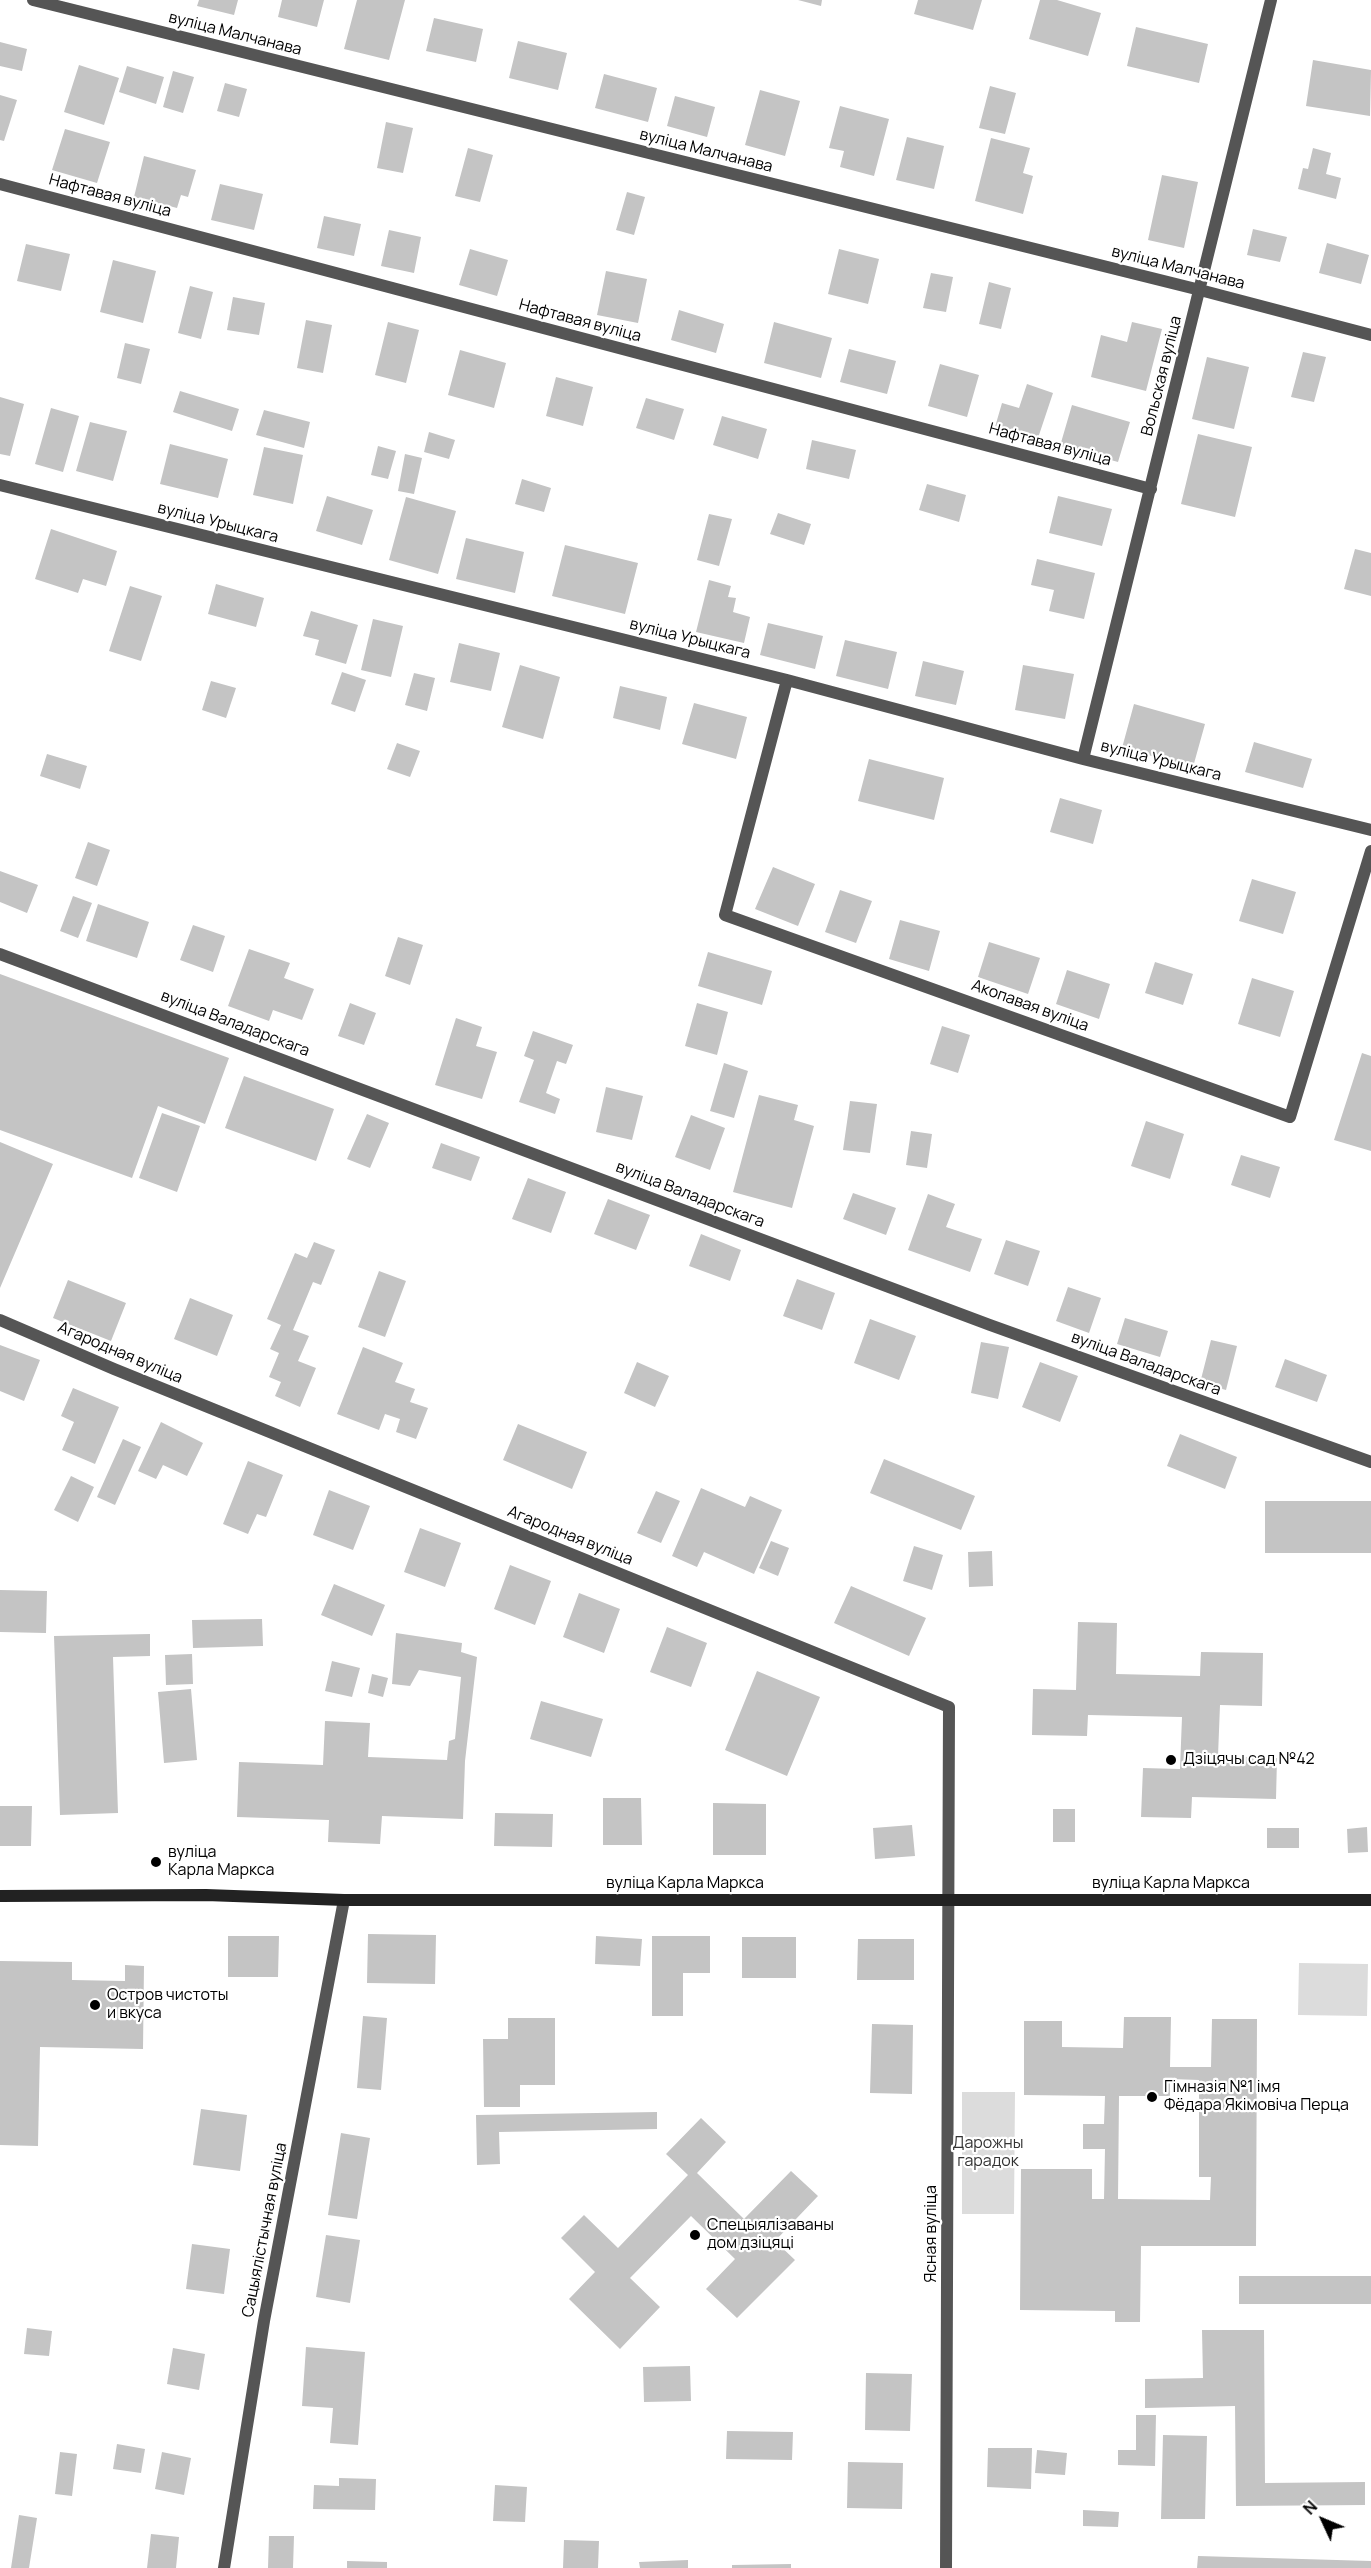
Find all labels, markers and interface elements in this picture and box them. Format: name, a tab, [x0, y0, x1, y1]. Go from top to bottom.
street label: вуліца Малчанава	[166, 8, 304, 60]
street label: вуліца Малчанава	[637, 125, 775, 177]
street label: Нафтавая вуліца	[47, 170, 173, 222]
street label: вуліца Малчанава	[1109, 242, 1247, 294]
street label: Нафтавая вуліца	[517, 295, 643, 347]
street label: Вольская вуліца	[1138, 314, 1186, 438]
street label: Нафтавая вуліца	[987, 419, 1113, 471]
street label: вуліца Урыцкага	[156, 499, 280, 547]
street label: вуліца Урыцкага	[628, 615, 752, 663]
street label: вуліца Урыцкага	[1099, 737, 1223, 785]
street label: Акопавая вуліца	[969, 976, 1091, 1036]
street label: вуліца Валадарскага	[158, 987, 312, 1061]
street label: вуліца Валадарскага	[613, 1158, 767, 1232]
street label: Агародная вуліца	[55, 1318, 185, 1388]
street label: вуліца Валадарскага	[1068, 1328, 1224, 1400]
street label: Агародная вуліца	[505, 1502, 635, 1570]
place label: Дзіцячы сад №42	[1183, 1750, 1315, 1770]
marker: Дзіцячы сад №42	[1164, 1753, 1178, 1767]
place label: вуліца Карла Маркса	[168, 1843, 274, 1881]
marker: вуліца Карла Маркса	[149, 1855, 163, 1869]
street label: вуліца Карла Маркса	[606, 1874, 764, 1894]
street label: вуліца Карла Маркса	[1092, 1874, 1250, 1894]
place label: Остров чистоты и вкуса	[107, 1986, 228, 2024]
marker: Остров чистоты и вкуса	[88, 1998, 102, 2012]
place label: Гімназія №1 імя Фёдара Якімовіча Перца	[1164, 2078, 1349, 2116]
marker: Гімназія №1 імя Фёдара Якімовіча Перца	[1145, 2090, 1159, 2104]
park label: Дарожны гарадок	[953, 2134, 1023, 2172]
street label: Сацыялістычная вуліца	[239, 2141, 291, 2319]
street label: Ясная вуліца	[922, 2185, 942, 2283]
place label: Спецыялізаваны дом дзіцяці	[707, 2216, 834, 2254]
marker: Спецыялізаваны дом дзіцяці	[688, 2228, 702, 2242]
north arrow	[1293, 2490, 1353, 2550]
text: N	[1298, 2496, 1322, 2519]

